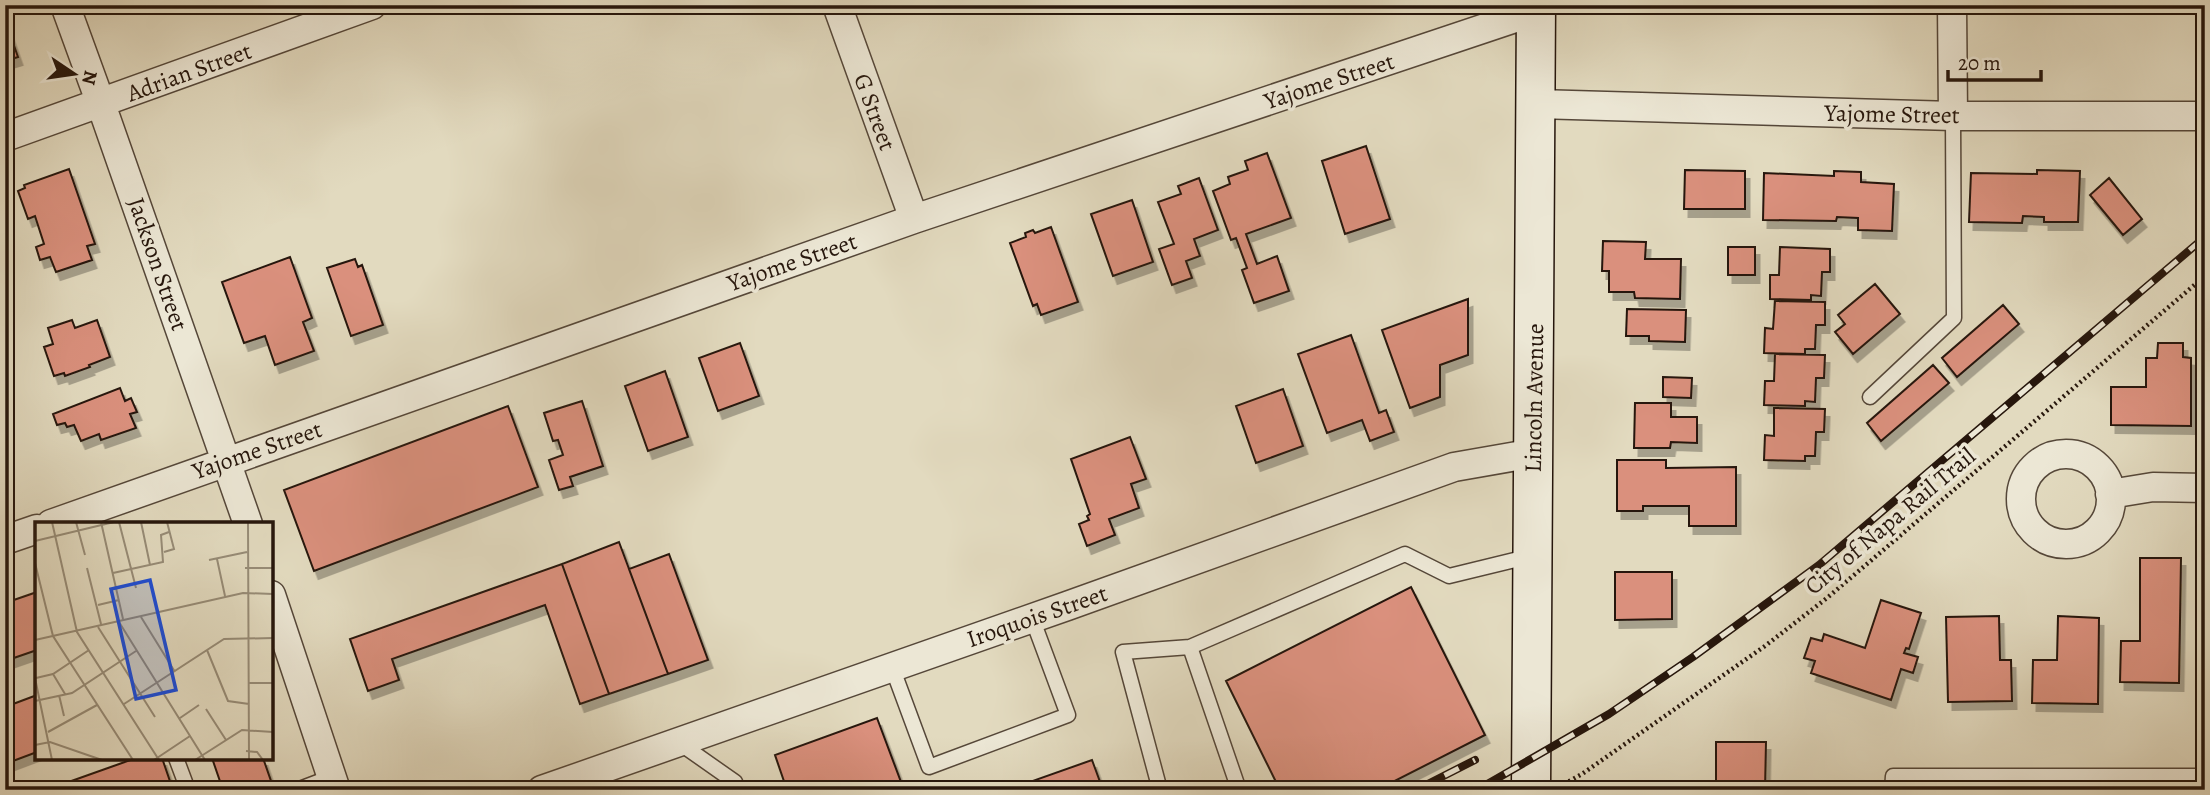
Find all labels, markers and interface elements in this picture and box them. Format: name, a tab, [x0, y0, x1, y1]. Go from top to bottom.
street label: Adrian Street	[121, 35, 256, 110]
north arrow	[38, 38, 108, 108]
scale bar	[1948, 38, 2040, 82]
street label: Yajome Street	[1259, 45, 1398, 117]
text: 20 m	[1958, 49, 2001, 77]
text: N	[75, 68, 104, 87]
street label: G Street	[846, 69, 904, 155]
street label: Yajome Street	[1823, 97, 1960, 131]
street label: Jackson Street	[120, 193, 196, 335]
street label: Yajome Street	[722, 225, 861, 299]
street label: Lincoln Avenue	[1517, 323, 1551, 473]
street label: Yajome Street	[187, 413, 326, 487]
street label: City of Napa Rail Trail	[1798, 440, 1982, 602]
inset map	[35, 522, 273, 760]
street label: Iroquois Street	[962, 577, 1112, 655]

